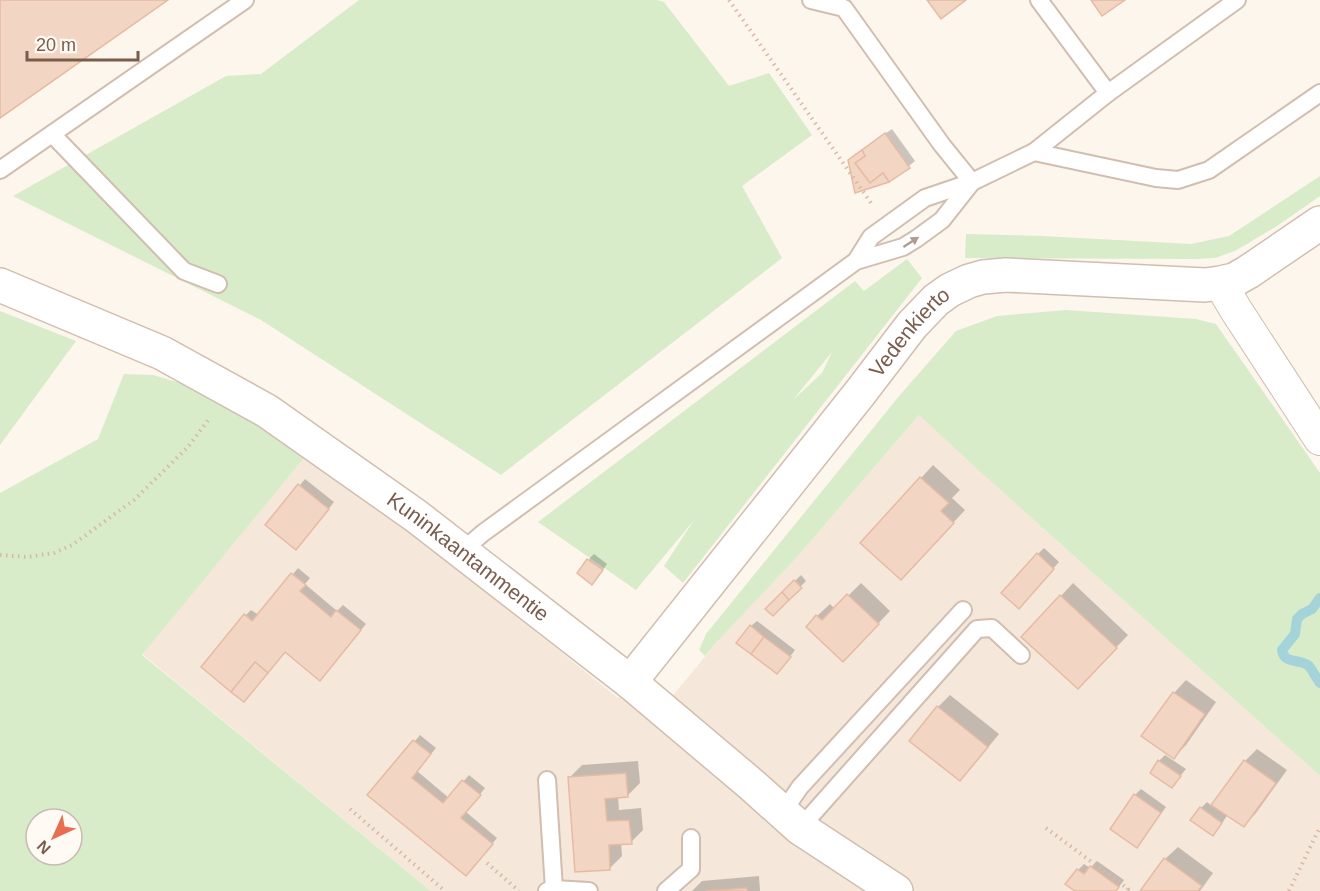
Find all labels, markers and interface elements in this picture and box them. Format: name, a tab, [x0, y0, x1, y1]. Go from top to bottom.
scale bar	[27, 24, 138, 62]
text: 20 m	[36, 35, 76, 55]
one-way arrow	[902, 237, 919, 248]
street label: Vedenkierto	[865, 282, 954, 381]
street label: Kuninkaantammentie	[383, 487, 554, 626]
north arrow	[24, 807, 84, 867]
text: N	[34, 837, 54, 857]

